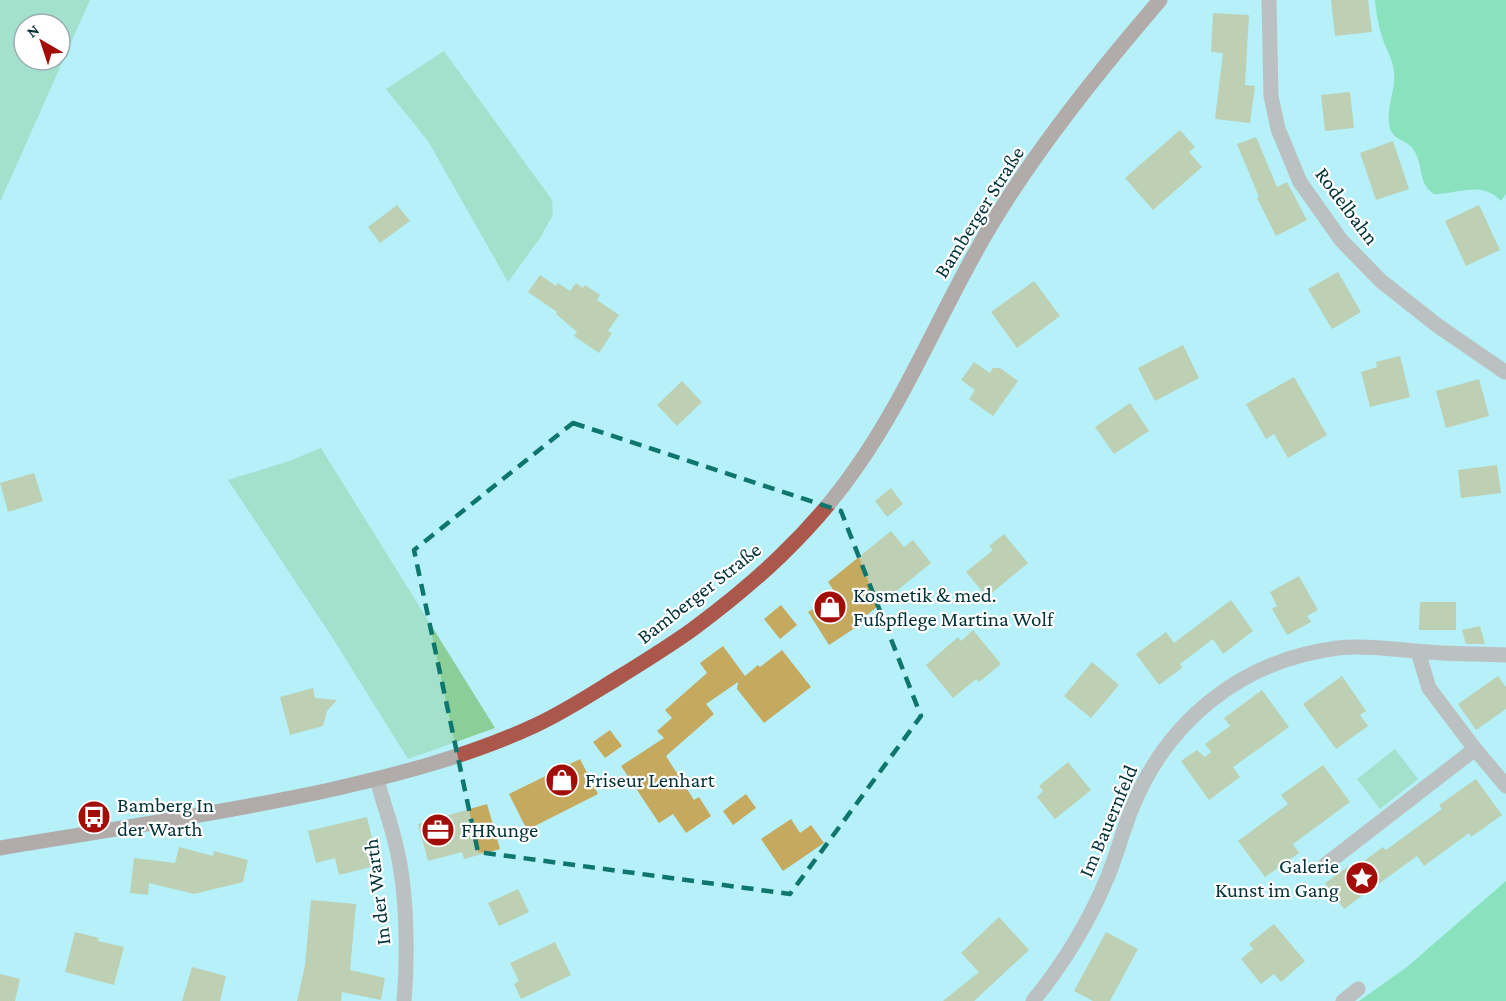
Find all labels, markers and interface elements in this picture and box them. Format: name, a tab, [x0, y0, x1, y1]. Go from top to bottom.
north arrow	[12, 12, 72, 72]
text: N	[23, 21, 43, 41]
street label: Bamberger Straße	[929, 142, 1029, 282]
street label: Rodelbahn	[1310, 163, 1384, 249]
street label: Bamberger Straße	[632, 537, 766, 649]
place label: Kosmetik & med. Fußpflege Martina Wolf	[853, 583, 1055, 631]
shop icon: Kosmetik & med. Fußpflege Martina Wolf	[812, 589, 848, 625]
street label: Im Bauernfeld	[1074, 761, 1142, 881]
shop icon: Friseur Lenhart	[544, 762, 580, 798]
place label: Friseur Lenhart	[585, 768, 716, 792]
place label: Bamberg In der Warth	[117, 793, 214, 841]
bus stop icon: Bamberg In der Warth	[76, 799, 112, 835]
office icon: FHRunge	[420, 812, 456, 848]
place label: FHRunge	[461, 818, 538, 842]
street label: In der Warth	[359, 837, 395, 947]
place label: Galerie Kunst im Gang	[1215, 854, 1339, 902]
place icon: Galerie Kunst im Gang	[1344, 860, 1380, 896]

